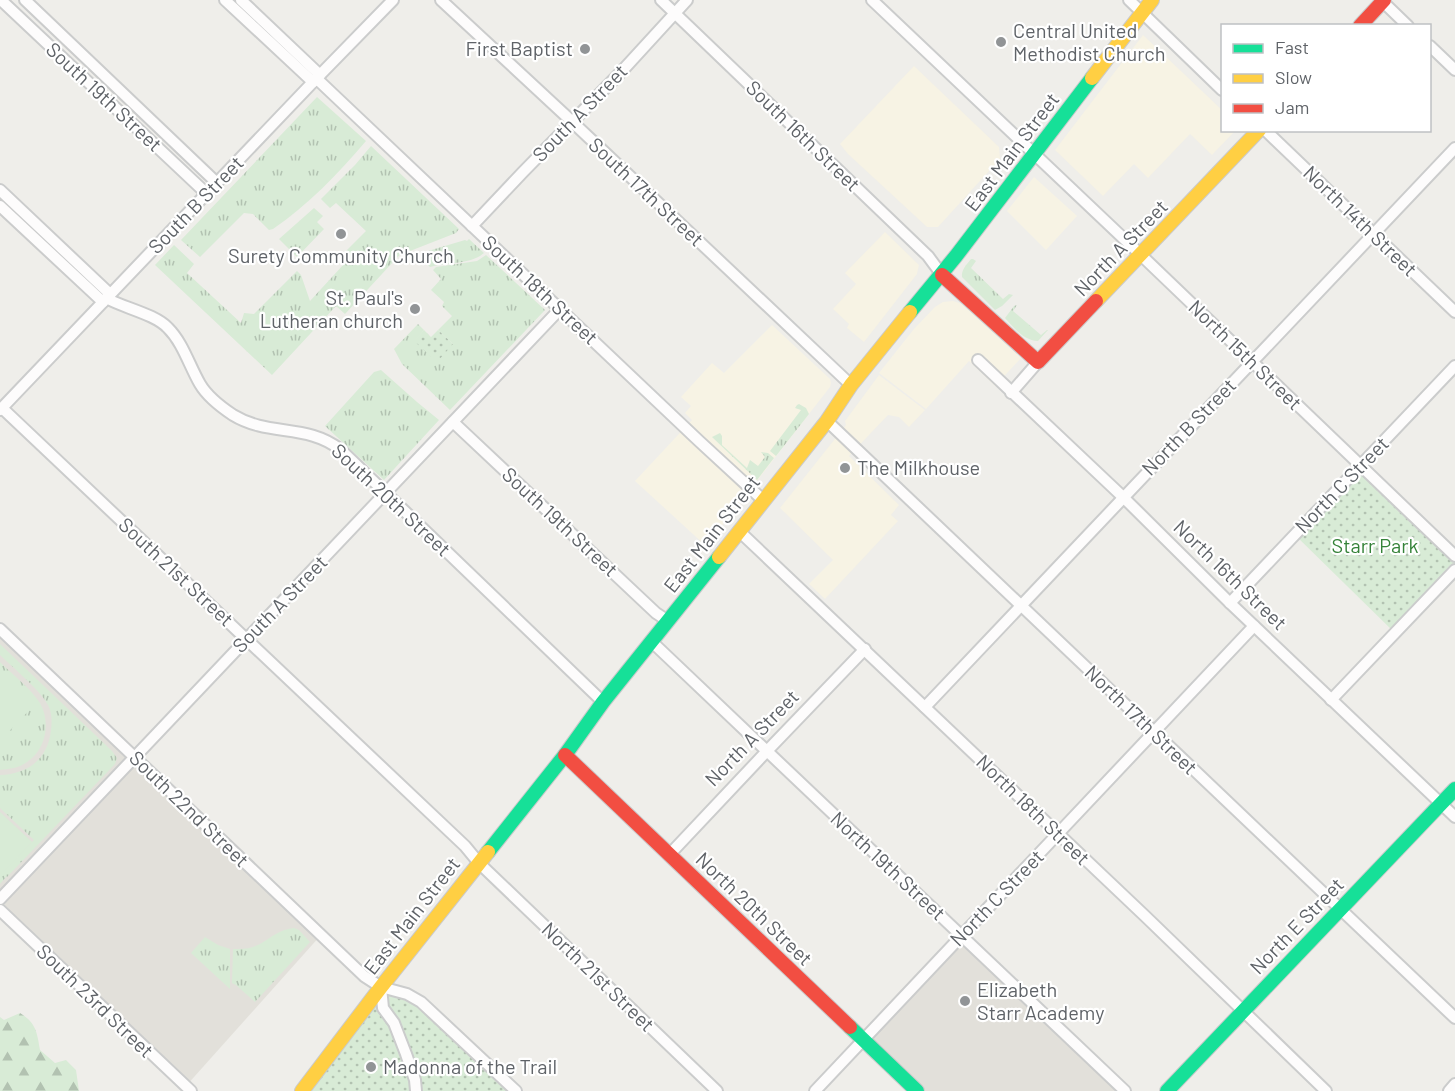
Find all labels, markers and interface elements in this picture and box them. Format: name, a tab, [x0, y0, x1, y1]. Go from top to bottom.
place label: Central United Methodist Church	[1013, 18, 1166, 65]
legend	[1221, 24, 1431, 132]
marker: Central United Methodist Church	[994, 35, 1008, 49]
place label: First Baptist	[466, 36, 573, 60]
text: Fast	[1275, 36, 1309, 58]
street label: South 19th Street	[42, 37, 168, 156]
marker: First Baptist	[578, 42, 592, 56]
street label: South A Street	[527, 59, 632, 166]
text: Slow	[1275, 66, 1312, 88]
street label: South 16th Street	[742, 75, 866, 196]
street label: East Main Street	[959, 87, 1064, 215]
text: Jam	[1275, 96, 1309, 118]
street label: South 17th Street	[584, 132, 709, 251]
street label: South B Street	[143, 150, 248, 258]
street label: North 14th Street	[1299, 160, 1423, 281]
street label: North A Street	[1068, 194, 1172, 301]
marker: Surety Community Church	[334, 227, 348, 241]
street label: South 18th Street	[478, 230, 604, 349]
place label: Surety Community Church	[228, 243, 454, 267]
place label: St. Paul's Lutheran church	[260, 285, 403, 332]
street label: North 15th Street	[1184, 294, 1307, 414]
marker: St. Paul's Lutheran church	[408, 302, 422, 316]
street label: North B Street	[1136, 373, 1240, 480]
street label: North C Street	[1289, 431, 1393, 538]
street label: South 20th Street	[327, 438, 456, 561]
place label: The Milkhouse	[857, 455, 980, 479]
marker: The Milkhouse	[838, 461, 852, 475]
street label: South 19th Street	[498, 462, 624, 581]
street label: East Main Street	[658, 470, 764, 597]
street label: South 21st Street	[114, 512, 239, 631]
street label: North 16th Street	[1169, 514, 1292, 634]
park label: Starr Park	[1331, 533, 1419, 557]
street label: South A Street	[227, 550, 332, 657]
street label: North 17th Street	[1080, 660, 1203, 779]
street label: North A Street	[699, 684, 803, 791]
street label: South 22nd Street	[125, 745, 254, 871]
street label: North 18th Street	[972, 749, 1095, 869]
street label: North 19th Street	[826, 806, 951, 925]
street label: North C Street	[944, 844, 1048, 951]
street label: North 20th Street	[691, 847, 818, 970]
street label: East Main Street	[358, 852, 464, 979]
street label: North E Street	[1244, 872, 1348, 979]
street label: North 21st Street	[537, 917, 660, 1036]
street label: South 23rd Street	[32, 939, 159, 1062]
place label: Elizabeth Starr Academy	[977, 977, 1104, 1024]
marker: Elizabeth Starr Academy	[958, 994, 972, 1008]
place label: Madonna of the Trail	[383, 1054, 557, 1078]
marker: Madonna of the Trail	[364, 1060, 378, 1074]

